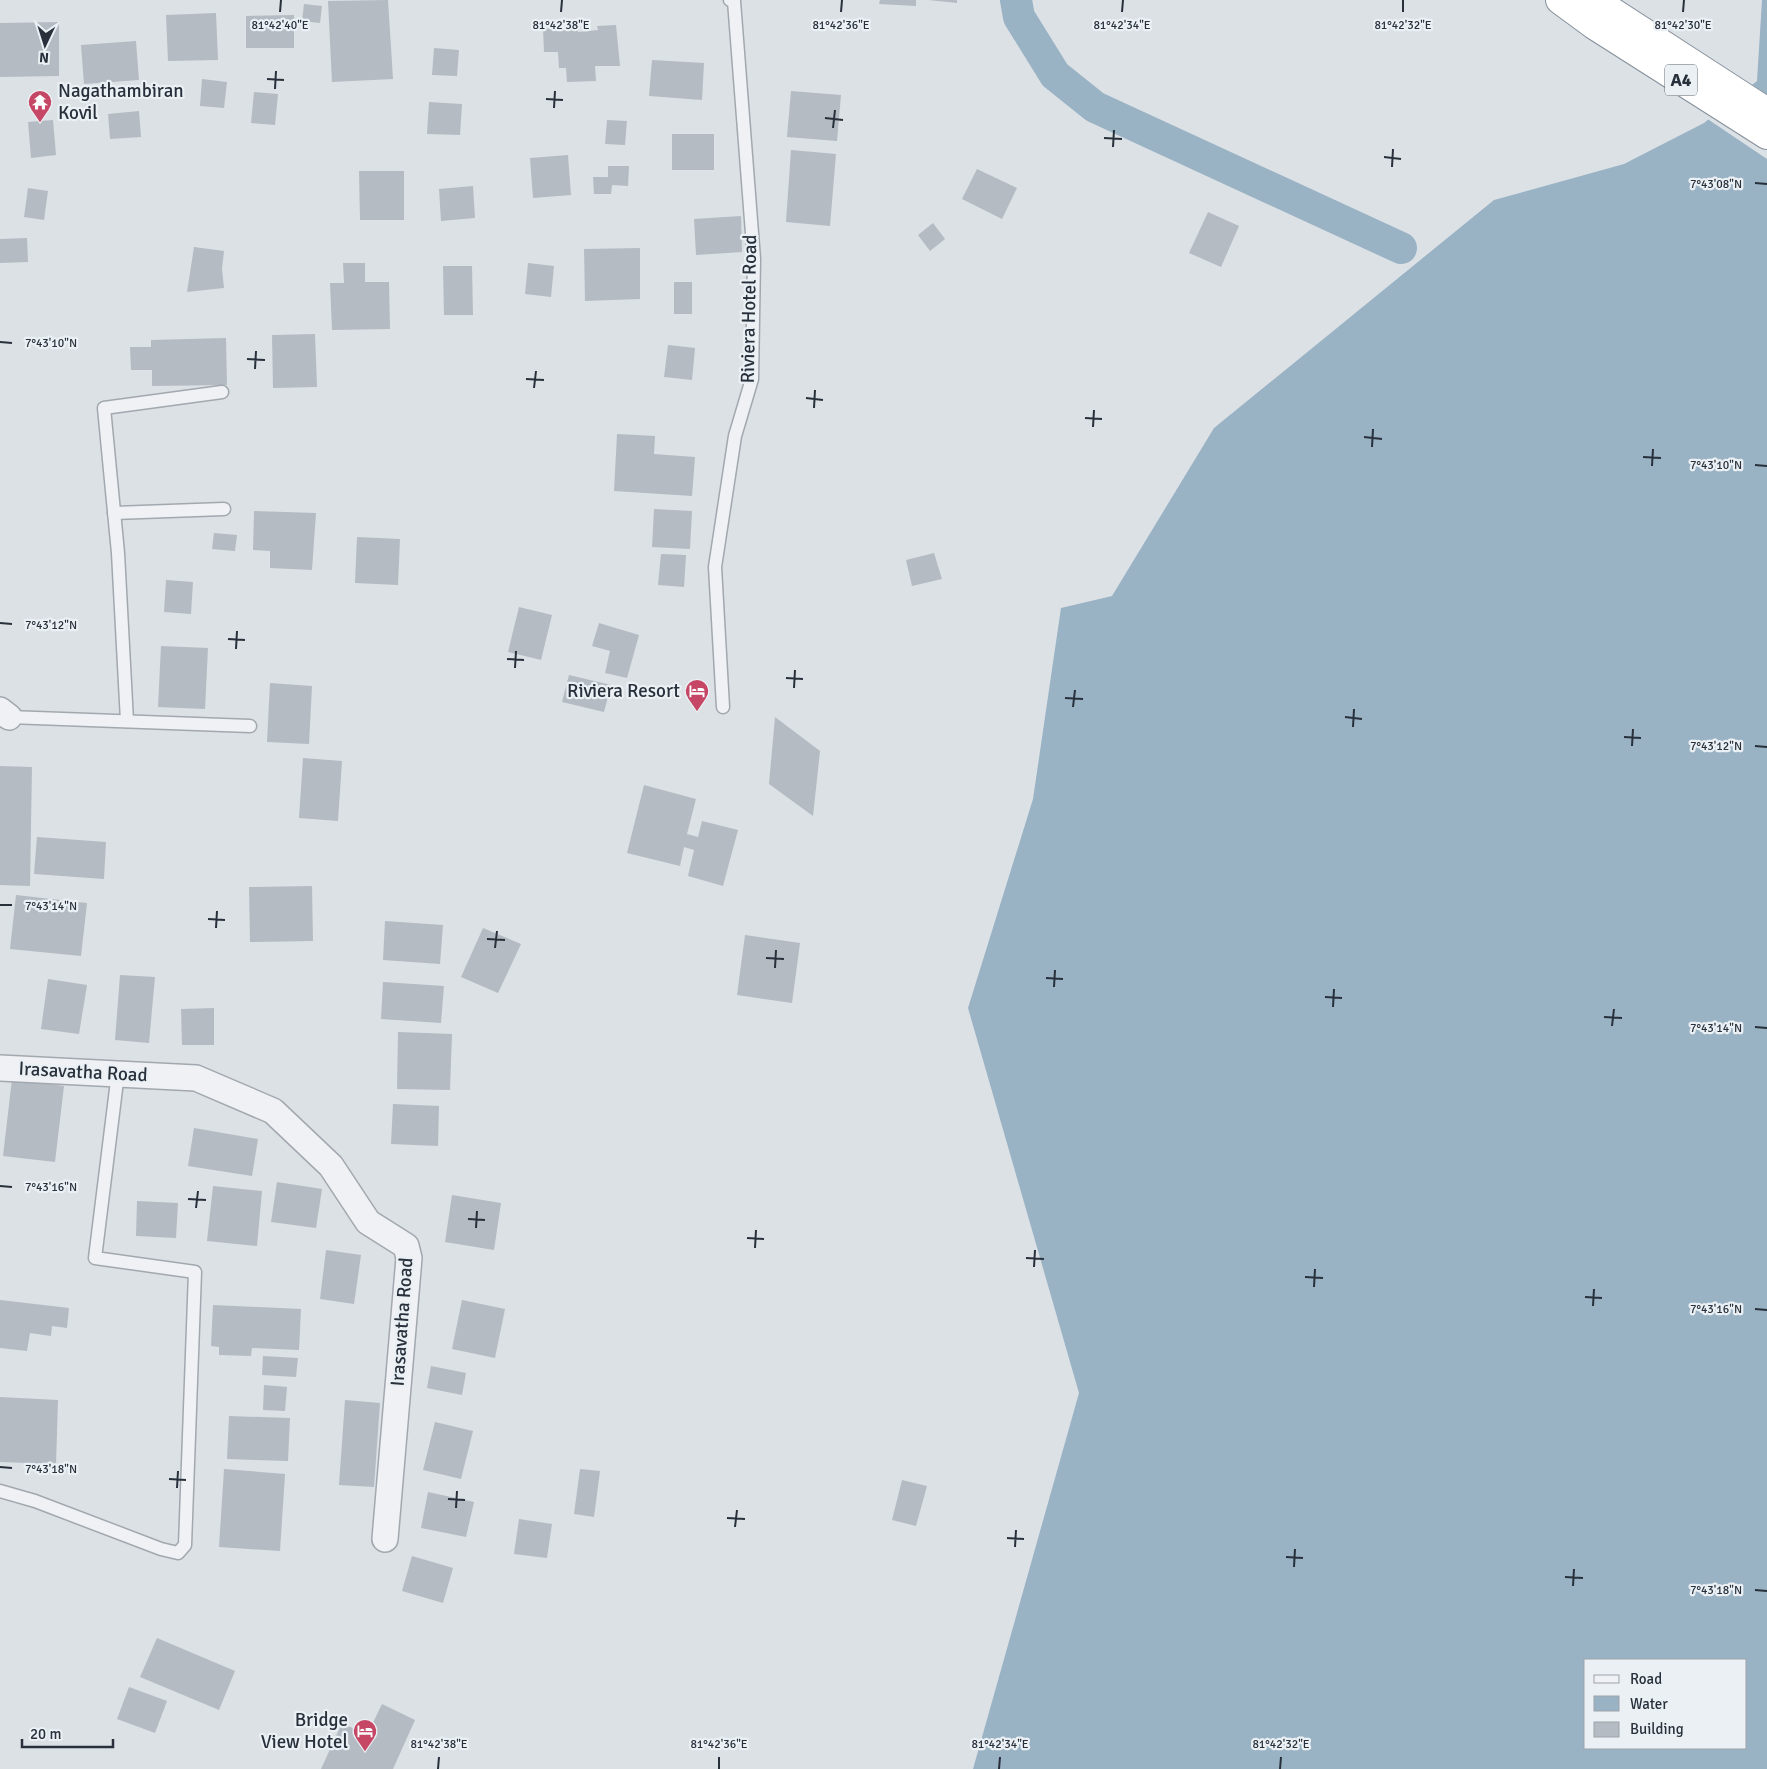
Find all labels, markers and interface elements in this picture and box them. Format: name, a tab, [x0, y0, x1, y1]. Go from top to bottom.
text: 81°42'40"E	[251, 18, 309, 33]
text: 81°42'38"E	[532, 18, 590, 33]
text: 81°42'36"E	[812, 18, 870, 33]
text: 81°42'34"E	[1093, 18, 1151, 33]
text: 81°42'32"E	[1374, 18, 1432, 33]
text: 81°42'30"E	[1654, 18, 1712, 33]
north arrow	[20, 20, 70, 70]
text: N	[39, 49, 50, 66]
road number: A4	[1665, 64, 1697, 96]
place label: Nagathambiran Kovil	[58, 79, 184, 125]
temple icon: Nagathambiran Kovil	[27, 89, 53, 123]
text: 7°43'08"N	[1690, 177, 1742, 192]
street label: Riviera Hotel Road	[736, 234, 762, 384]
text: 7°43'10"N	[25, 336, 77, 351]
text: 7°43'10"N	[1690, 458, 1742, 473]
text: 7°43'12"N	[25, 618, 77, 633]
hotel icon: Riviera Resort	[684, 678, 710, 712]
place label: Riviera Resort	[567, 679, 680, 703]
text: 7°43'12"N	[1690, 739, 1742, 754]
text: 7°43'14"N	[25, 899, 77, 914]
text: 7°43'14"N	[1690, 1021, 1742, 1036]
street label: Irasavatha Road	[18, 1057, 148, 1087]
text: 7°43'16"N	[25, 1180, 77, 1195]
street label: Irasavatha Road	[386, 1257, 418, 1387]
text: 7°43'16"N	[1690, 1302, 1742, 1317]
text: 7°43'18"N	[25, 1462, 77, 1477]
text: 7°43'18"N	[1690, 1583, 1742, 1598]
legend	[1584, 1659, 1747, 1749]
text: Road	[1630, 1670, 1662, 1688]
text: Water	[1630, 1695, 1668, 1713]
place label: Bridge View Hotel	[261, 1708, 348, 1754]
scale bar	[22, 1716, 114, 1748]
hotel icon: Bridge View Hotel	[352, 1718, 378, 1752]
text: Building	[1630, 1720, 1684, 1738]
text: 20 m	[30, 1725, 61, 1743]
text: 81°42'38"E	[410, 1737, 468, 1752]
text: 81°42'36"E	[690, 1737, 748, 1752]
text: 81°42'34"E	[971, 1737, 1029, 1752]
text: 81°42'32"E	[1252, 1737, 1310, 1752]

